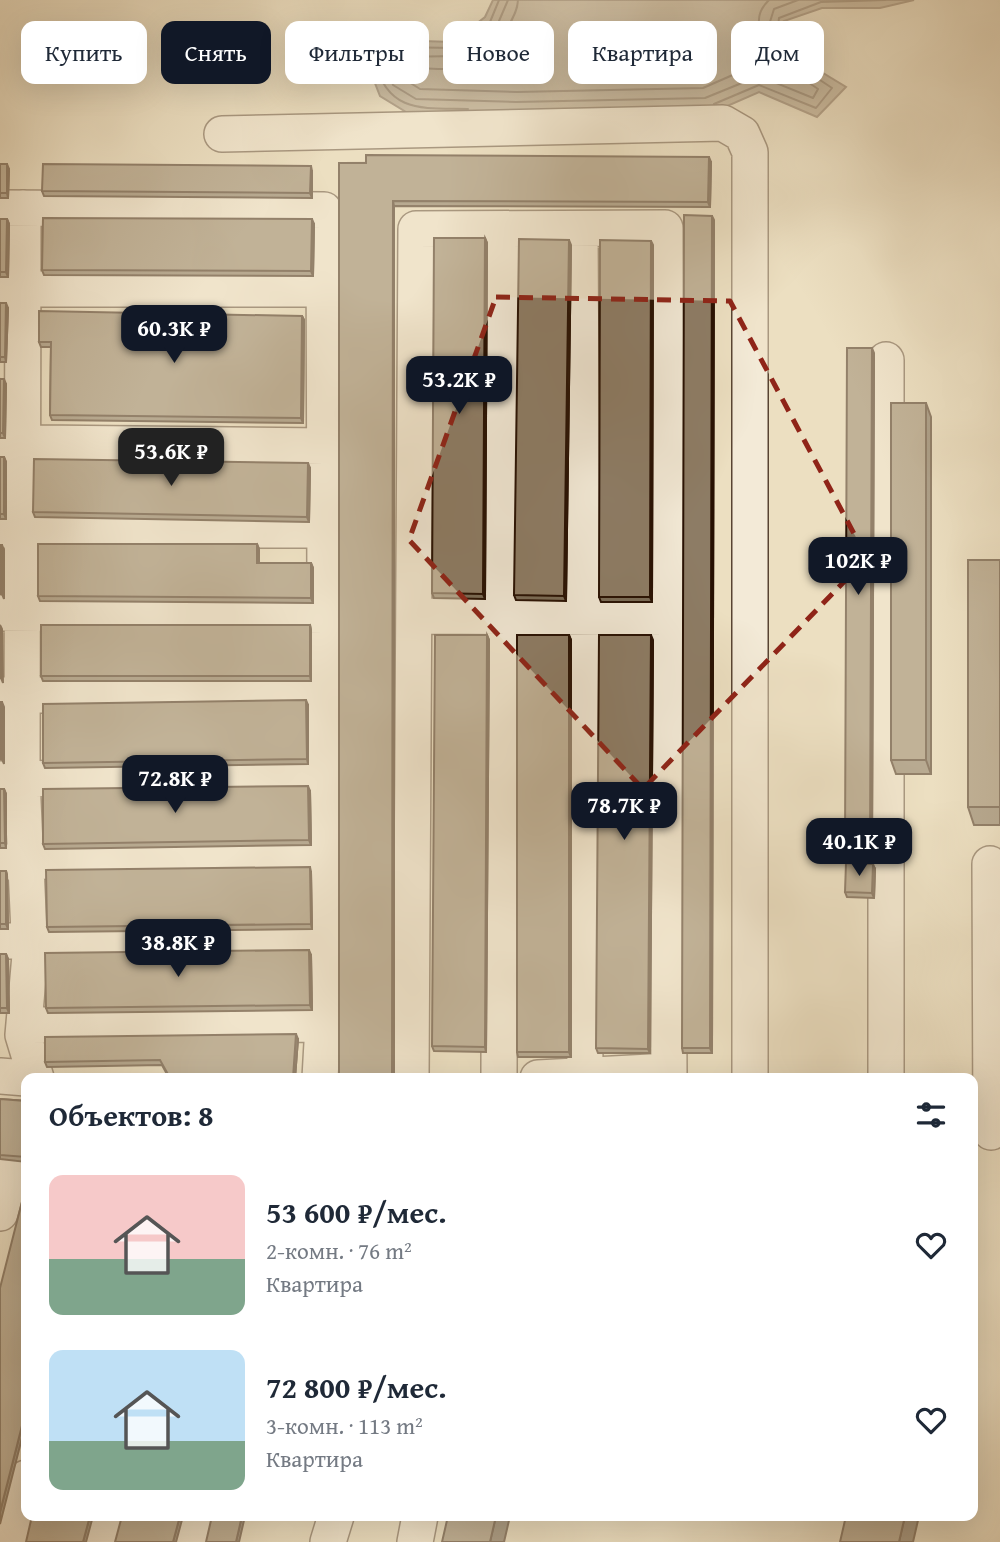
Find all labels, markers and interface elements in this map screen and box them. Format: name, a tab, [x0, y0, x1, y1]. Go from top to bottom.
chip: Купить	[21, 21, 147, 84]
chip: Снять	[161, 21, 271, 84]
chip: Фильтры	[285, 21, 429, 84]
chip: Новое	[443, 21, 554, 84]
chip: Квартира	[568, 21, 717, 84]
chip: Дом	[731, 21, 824, 84]
pin: 60.3K ₽	[109, 306, 239, 365]
text: 60.3K ₽	[137, 311, 211, 344]
pin: 53.2K ₽	[394, 356, 524, 416]
text: 53.2K ₽	[422, 362, 496, 395]
pin: 53.6K ₽	[106, 428, 236, 488]
text: 53.6K ₽	[134, 434, 208, 467]
pin: 102K ₽	[801, 538, 915, 597]
text: 102K ₽	[824, 543, 892, 576]
pin: 72.8K ₽	[110, 756, 240, 815]
text: 72.8K ₽	[138, 761, 212, 794]
pin: 78.7K ₽	[559, 782, 689, 842]
text: 78.7K ₽	[587, 788, 661, 821]
pin: 40.1K ₽	[794, 818, 924, 878]
text: 40.1K ₽	[822, 824, 896, 857]
pin: 38.8K ₽	[113, 920, 243, 979]
text: 38.8K ₽	[141, 925, 215, 958]
text: Объектов: 8	[49, 1093, 213, 1137]
icon: filters	[912, 1096, 950, 1134]
text: 53 600 ₽/мес.	[266, 1190, 447, 1234]
icon: home	[105, 1203, 189, 1287]
icon: heart	[912, 1226, 950, 1264]
text: 2-комн. · 76 m²	[266, 1234, 412, 1267]
text: Квартира	[266, 1267, 363, 1300]
text: 72 800 ₽/мес.	[266, 1365, 447, 1409]
icon: home	[105, 1378, 189, 1462]
icon: heart	[912, 1401, 950, 1439]
text: 3-комн. · 113 m²	[266, 1409, 423, 1442]
text: Квартира	[266, 1442, 363, 1475]

